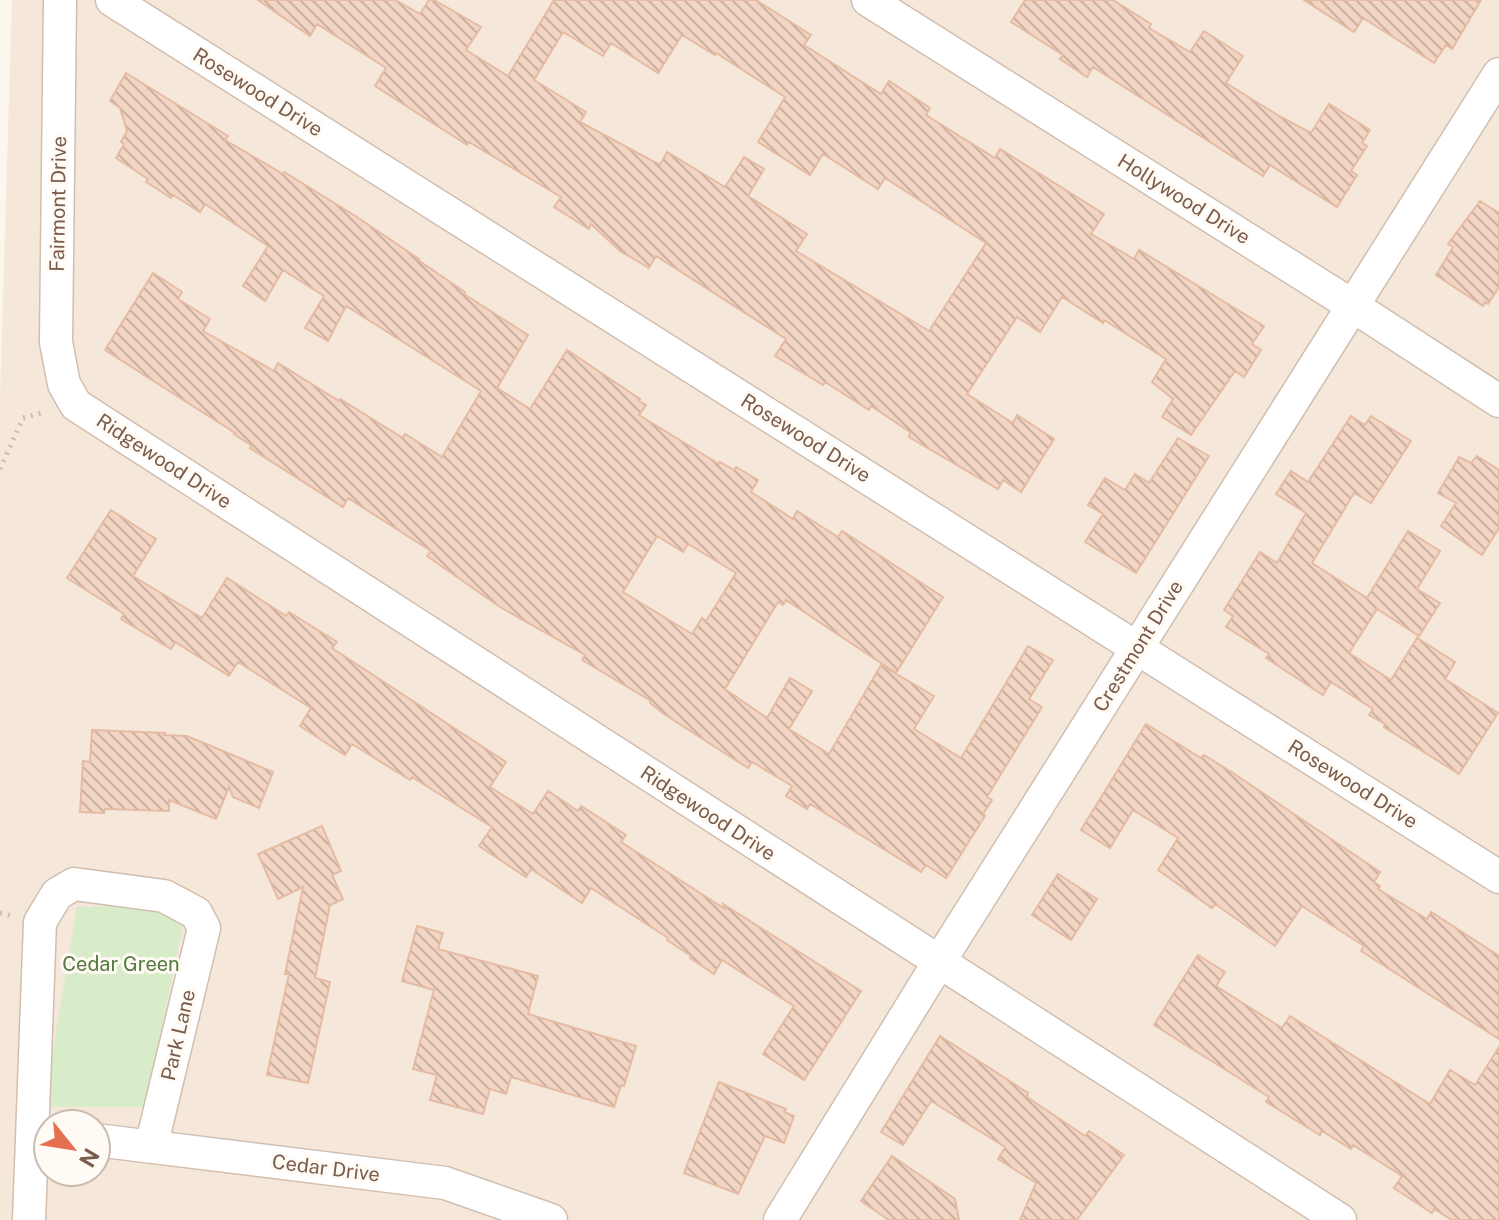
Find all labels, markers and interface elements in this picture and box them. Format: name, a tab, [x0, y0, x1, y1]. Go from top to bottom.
street label: Rosewood Drive	[189, 42, 327, 142]
street label: Fairmont Drive	[45, 136, 71, 272]
street label: Hollywood Drive	[1113, 149, 1255, 249]
street label: Rosewood Drive	[737, 388, 875, 488]
street label: Ridgewood Drive	[92, 408, 236, 514]
street label: Crestmont Drive	[1088, 576, 1188, 716]
street label: Rosewood Drive	[1284, 734, 1422, 834]
street label: Ridgewood Drive	[636, 760, 780, 866]
park label: Cedar Green	[62, 952, 180, 976]
street label: Park Lane	[156, 987, 200, 1083]
north arrow	[32, 1108, 112, 1188]
text: N	[74, 1144, 105, 1172]
street label: Cedar Drive	[271, 1149, 381, 1187]

